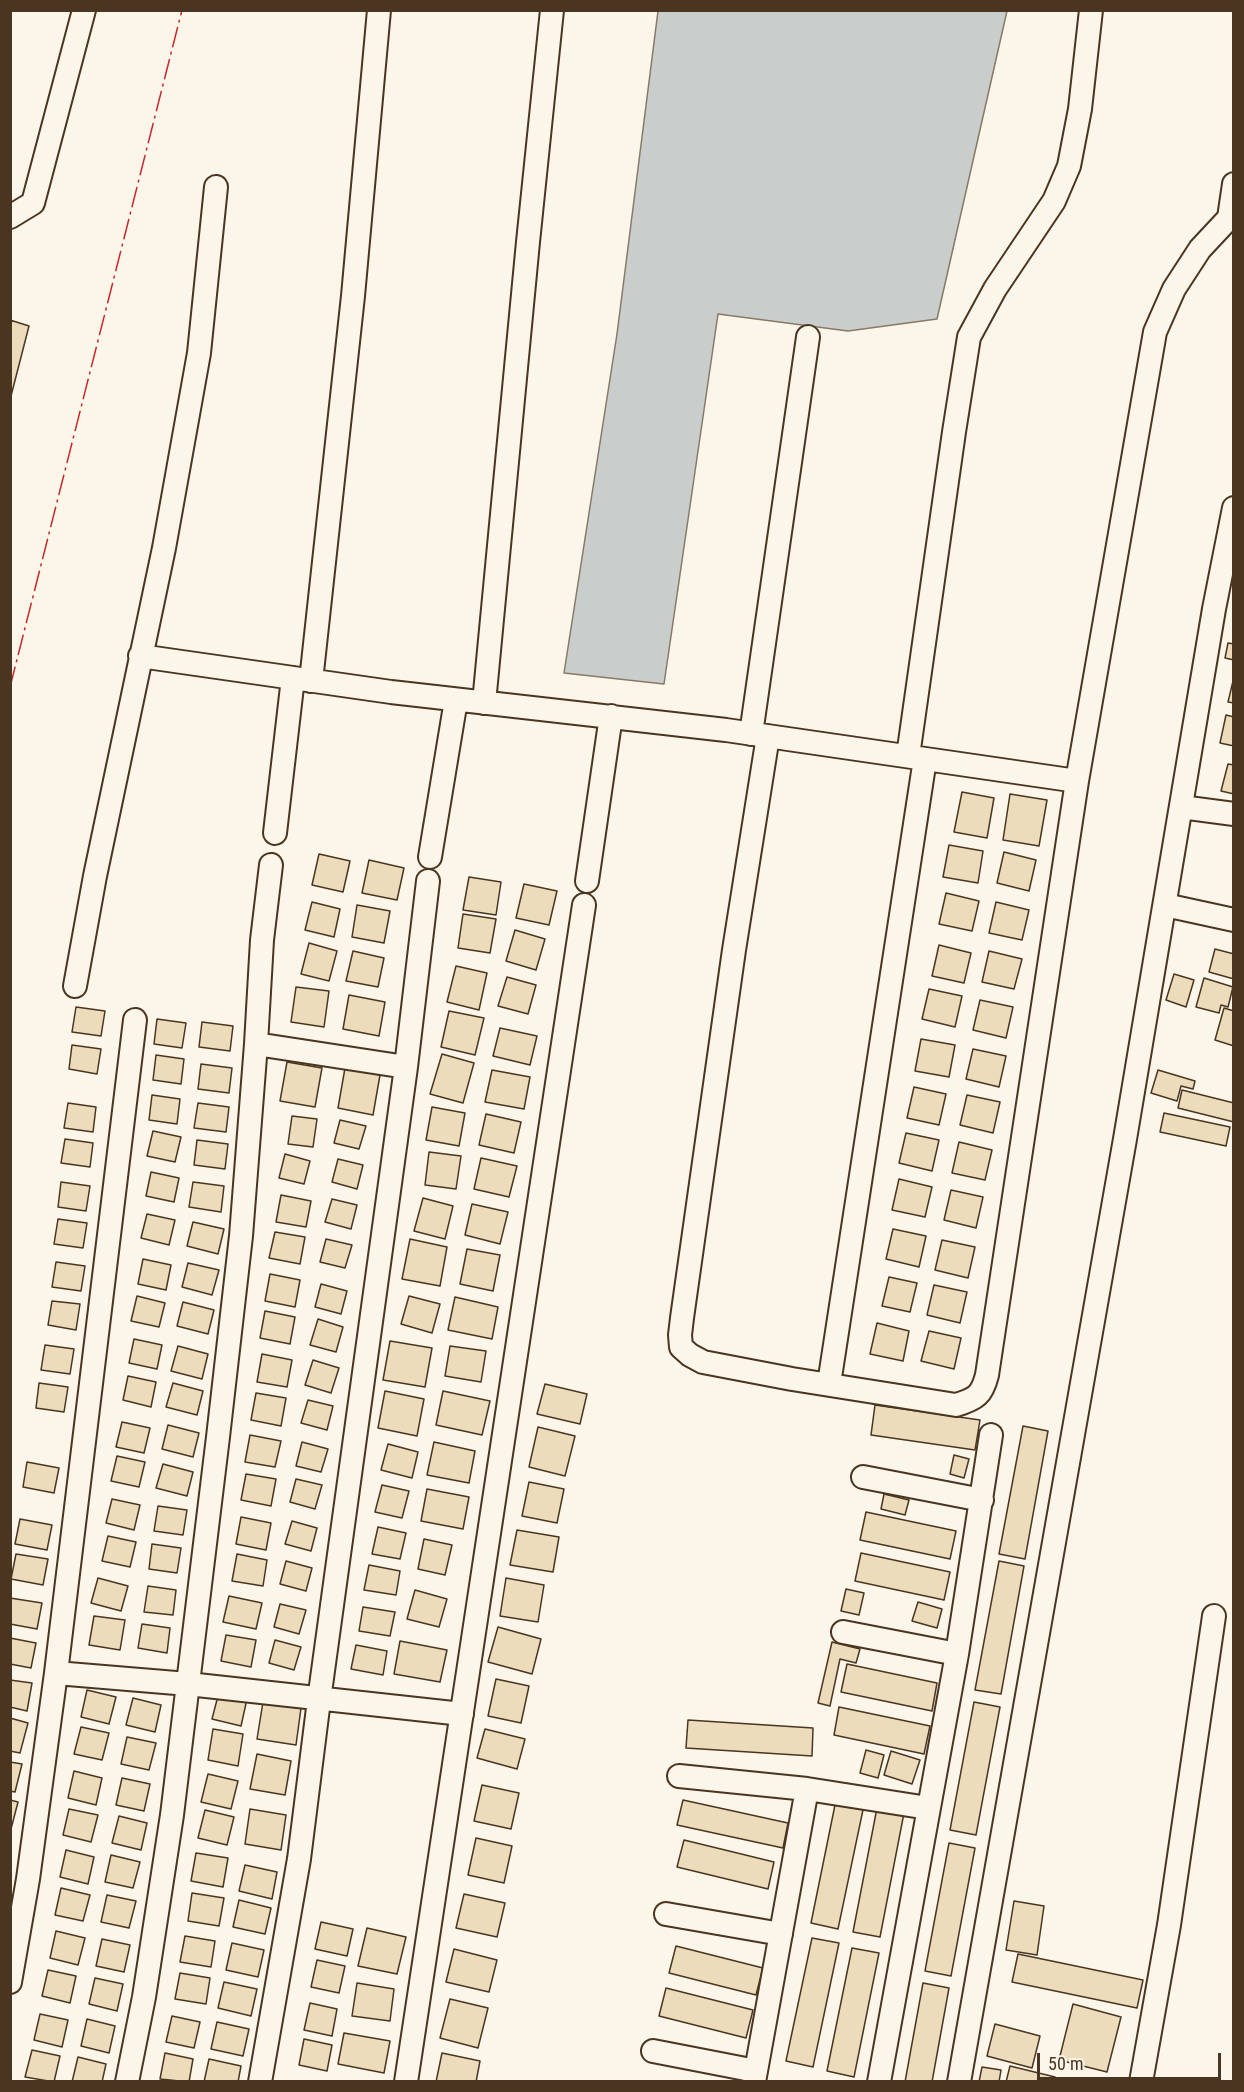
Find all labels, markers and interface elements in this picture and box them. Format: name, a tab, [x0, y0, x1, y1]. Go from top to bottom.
scale bar	[1040, 2041, 1224, 2079]
text: 50 m	[1048, 2053, 1083, 2074]

